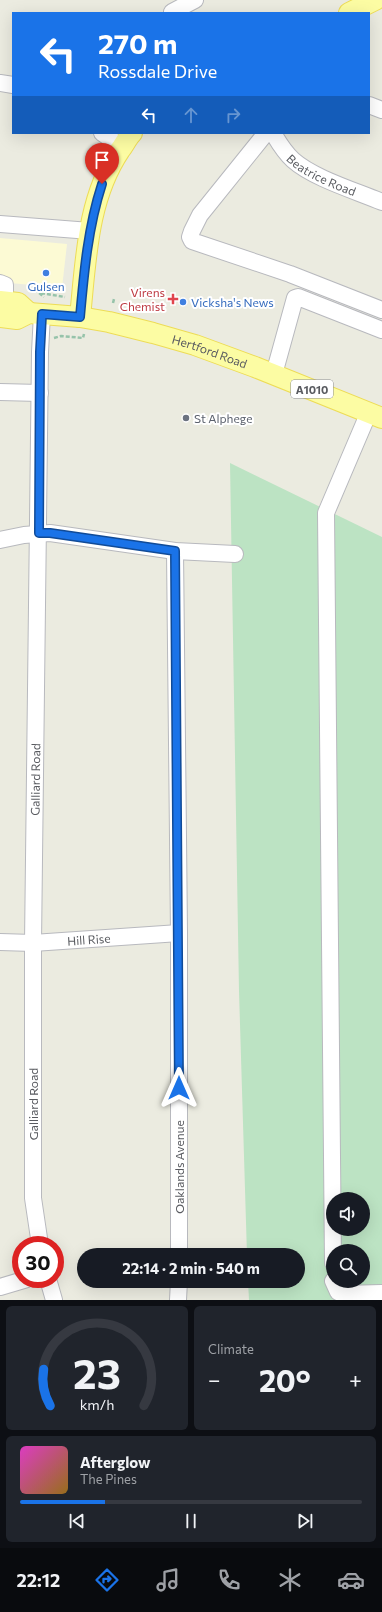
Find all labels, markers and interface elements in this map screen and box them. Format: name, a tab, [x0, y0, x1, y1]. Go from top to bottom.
text: 270 m	[98, 26, 177, 60]
icon: left	[32, 28, 84, 80]
text: Rossdale Drive	[98, 60, 217, 82]
icon: left	[138, 104, 160, 126]
icon: ahead	[180, 104, 202, 126]
icon: right	[222, 104, 244, 126]
pin	[85, 143, 119, 184]
icon: arrive	[91, 149, 113, 171]
street label: Beatrice Road	[284, 151, 358, 198]
marker: Gulsen	[41, 268, 51, 278]
place label: Gulsen	[27, 279, 65, 293]
place label: Virens Chemist	[120, 285, 165, 313]
marker: Virens Chemist	[168, 294, 178, 304]
place label: Vicksha's News	[191, 295, 274, 309]
marker: Vicksha's News	[178, 297, 188, 307]
street label: Hertford Road	[171, 332, 249, 371]
road number: A1010	[291, 380, 333, 398]
place label: St Alphege	[194, 411, 252, 425]
marker: St Alphege	[181, 413, 191, 423]
street label: Galliard Road	[28, 743, 42, 816]
street label: Hill Rise	[67, 931, 111, 948]
position arrow	[158, 1067, 200, 1109]
street label: Galliard Road	[26, 1068, 40, 1140]
street label: Oaklands Avenue	[172, 1120, 186, 1214]
map controls	[326, 1192, 370, 1288]
button: sound	[326, 1192, 370, 1236]
speed limit sign: 30	[12, 1236, 64, 1288]
button: search	[326, 1244, 370, 1288]
text: 22:14 · 2 min · 540 m	[122, 1259, 260, 1277]
text: Climate	[208, 1341, 254, 1357]
text: 23	[73, 1347, 121, 1398]
text: 20°	[259, 1361, 311, 1398]
text: −	[208, 1366, 221, 1393]
text: +	[349, 1366, 362, 1393]
text: km/h	[80, 1395, 114, 1413]
text: Afterglow	[80, 1453, 150, 1471]
text: The Pines	[80, 1471, 137, 1487]
icon: previous	[66, 1510, 88, 1532]
icon: pause	[180, 1510, 202, 1532]
icon: next	[294, 1510, 316, 1532]
icon: directions	[93, 1566, 121, 1594]
icon: music	[154, 1566, 182, 1594]
icon: phone	[215, 1566, 243, 1594]
icon: climate	[276, 1566, 304, 1594]
icon: car	[337, 1566, 365, 1594]
text: 22:12	[17, 1569, 60, 1591]

